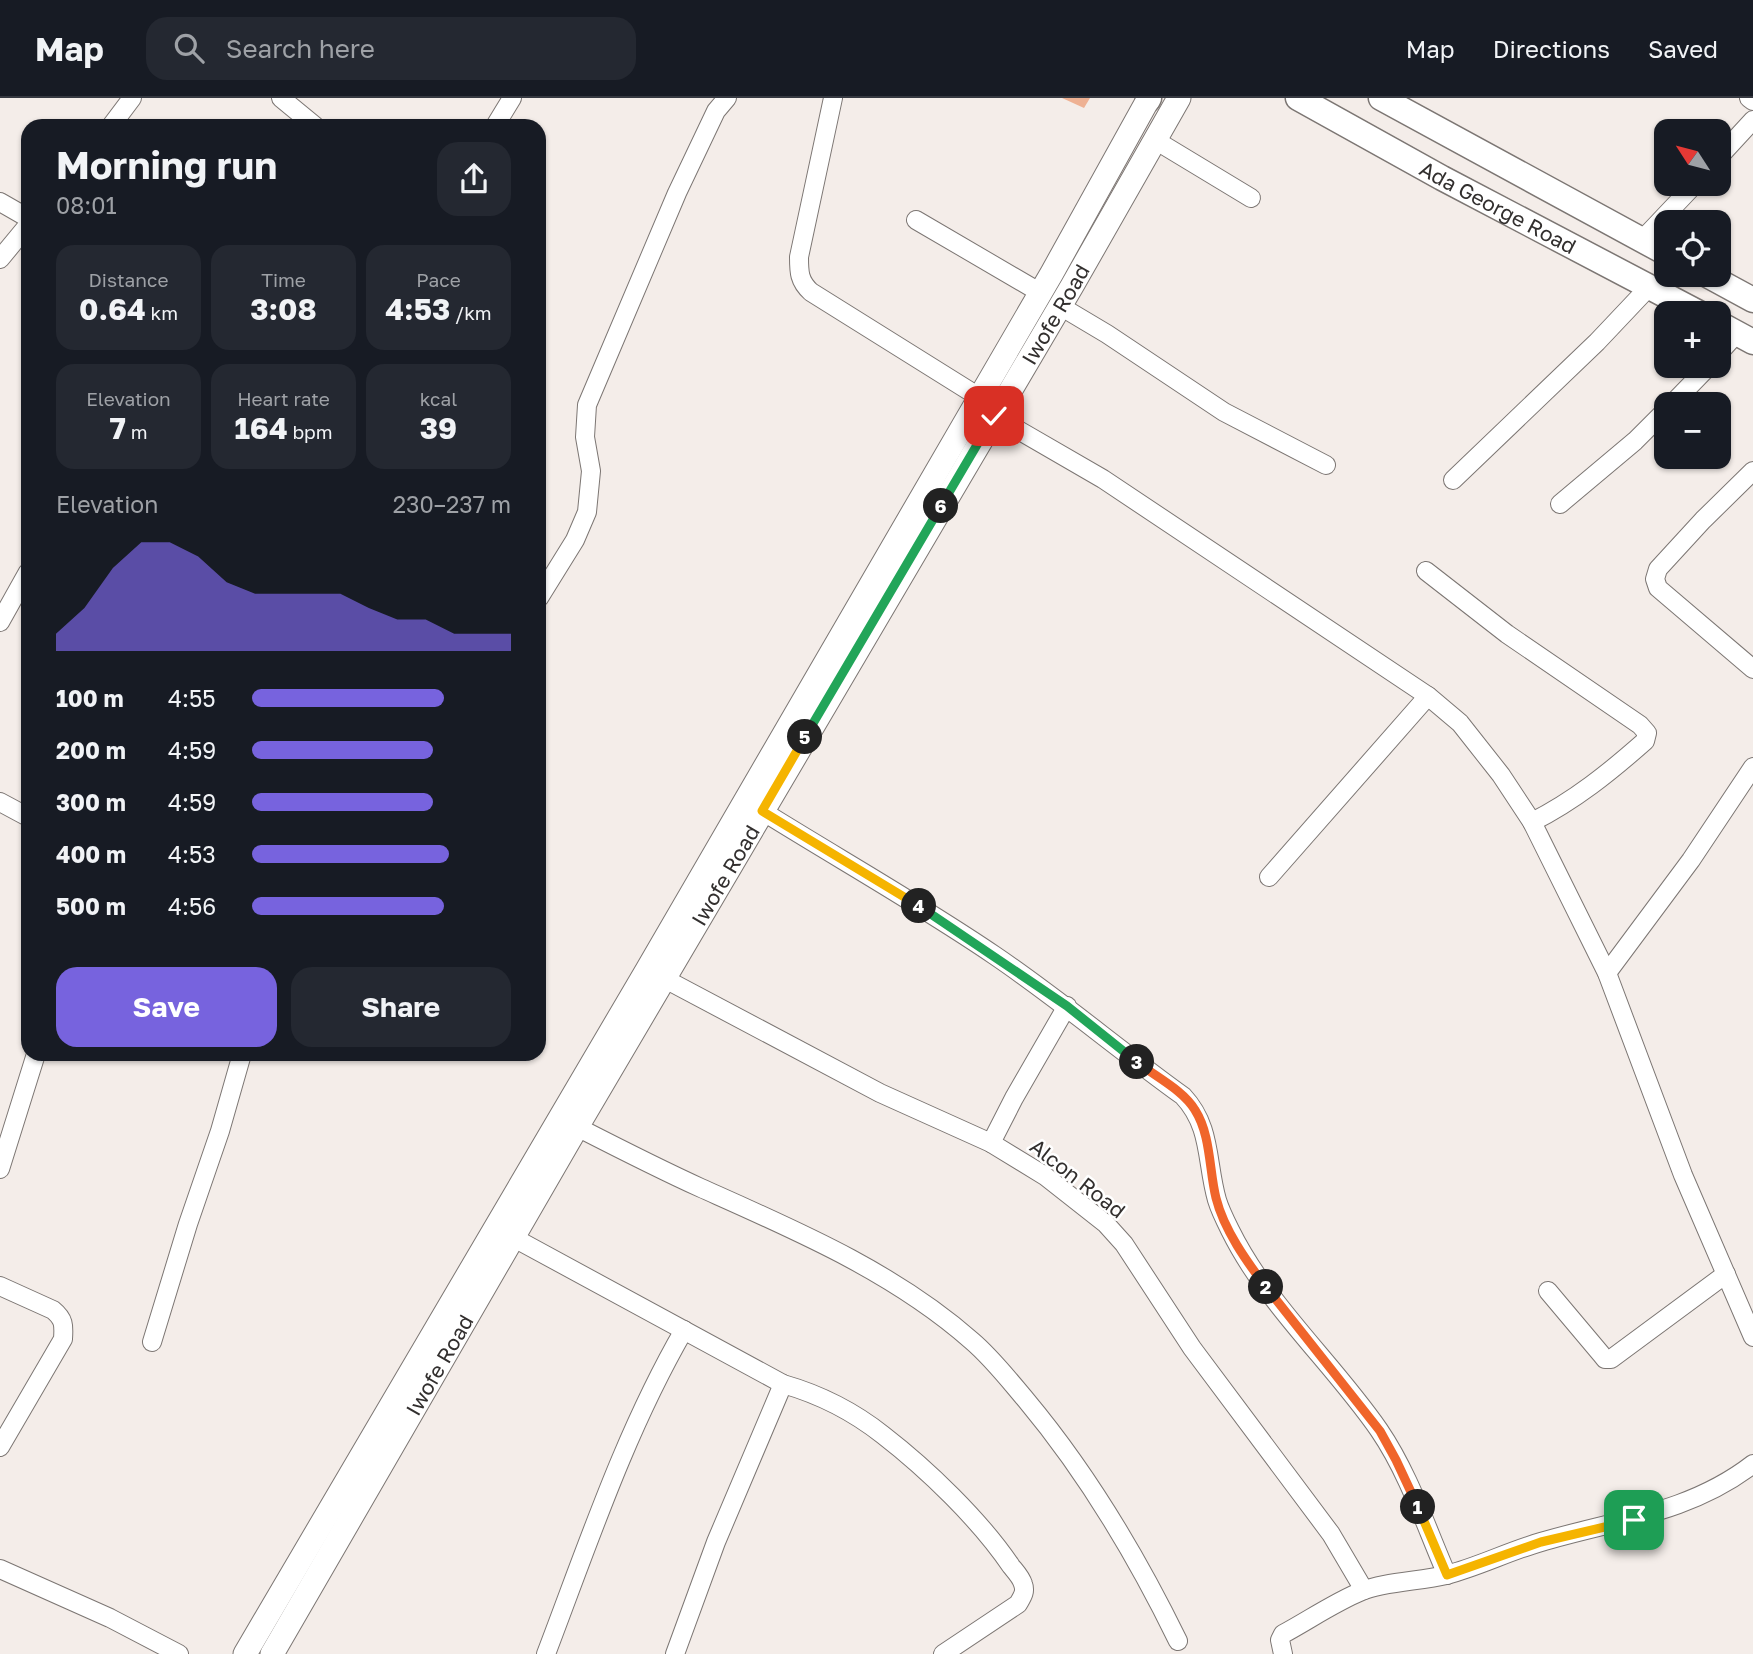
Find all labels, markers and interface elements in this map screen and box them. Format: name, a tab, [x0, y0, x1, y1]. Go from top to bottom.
search box	[146, 17, 636, 80]
text: Map	[35, 29, 104, 68]
icon: search	[170, 29, 208, 67]
text: Search here	[226, 33, 375, 64]
text: Map	[1406, 34, 1455, 63]
text: Directions	[1493, 34, 1610, 63]
text: Saved	[1648, 34, 1718, 63]
north arrow	[1654, 119, 1731, 196]
map controls	[1654, 119, 1731, 469]
text: Morning run	[56, 142, 277, 187]
button: share	[437, 142, 511, 216]
street label: Ada George Road	[1415, 155, 1581, 259]
text: 08:01	[56, 191, 117, 219]
button: locate	[1654, 210, 1731, 287]
street label: Iwofe Road	[1016, 259, 1095, 369]
text: Distance	[89, 268, 168, 291]
text: Time	[261, 268, 306, 291]
text: Pace	[416, 268, 461, 291]
text: 0.64	[79, 291, 146, 327]
text: 3:08	[250, 291, 317, 327]
text: 4:53	[385, 291, 450, 327]
text: km	[146, 301, 178, 324]
text: /km	[450, 301, 492, 324]
button: +	[1654, 301, 1731, 378]
pin	[964, 386, 1024, 446]
text: Elevation	[86, 387, 171, 410]
text: Heart rate	[237, 387, 330, 410]
text: kcal	[420, 387, 457, 410]
button: −	[1654, 392, 1731, 469]
icon: check	[975, 397, 1013, 435]
text: 7	[110, 410, 126, 446]
text: 164	[234, 410, 288, 446]
text: 39	[420, 410, 457, 446]
text: m	[126, 420, 147, 443]
text: bpm	[288, 420, 333, 443]
pin: 6	[923, 488, 958, 524]
text: Elevation	[56, 490, 158, 518]
text: 230–237 m	[393, 490, 511, 518]
text: 6	[934, 494, 947, 517]
text: 100 m	[56, 684, 124, 712]
text: 4:55	[168, 684, 216, 712]
pin: 5	[788, 720, 822, 754]
text: 5	[799, 725, 810, 748]
text: 200 m	[56, 736, 126, 764]
text: 4:59	[168, 736, 216, 764]
text: 300 m	[56, 788, 126, 816]
text: 4:59	[168, 788, 216, 816]
street label: Iwofe Road	[686, 820, 765, 930]
text: 400 m	[56, 840, 126, 868]
text: 4:53	[168, 840, 216, 868]
pin: 4	[902, 888, 936, 924]
text: 500 m	[56, 892, 126, 920]
text: 4:56	[168, 892, 216, 920]
text: 4	[913, 894, 924, 917]
button: Save	[56, 967, 277, 1047]
button: Share	[291, 967, 511, 1047]
pin: 3	[1120, 1044, 1154, 1080]
text: 3	[1131, 1050, 1142, 1073]
street label: Alcon Road	[1025, 1133, 1131, 1223]
pin: 2	[1248, 1270, 1284, 1304]
text: 2	[1260, 1275, 1271, 1298]
street label: Iwofe Road	[400, 1310, 479, 1420]
pin: 1	[1400, 1490, 1436, 1524]
pin	[1604, 1490, 1664, 1550]
text: 1	[1413, 1495, 1422, 1518]
icon: arrive	[1615, 1501, 1653, 1539]

